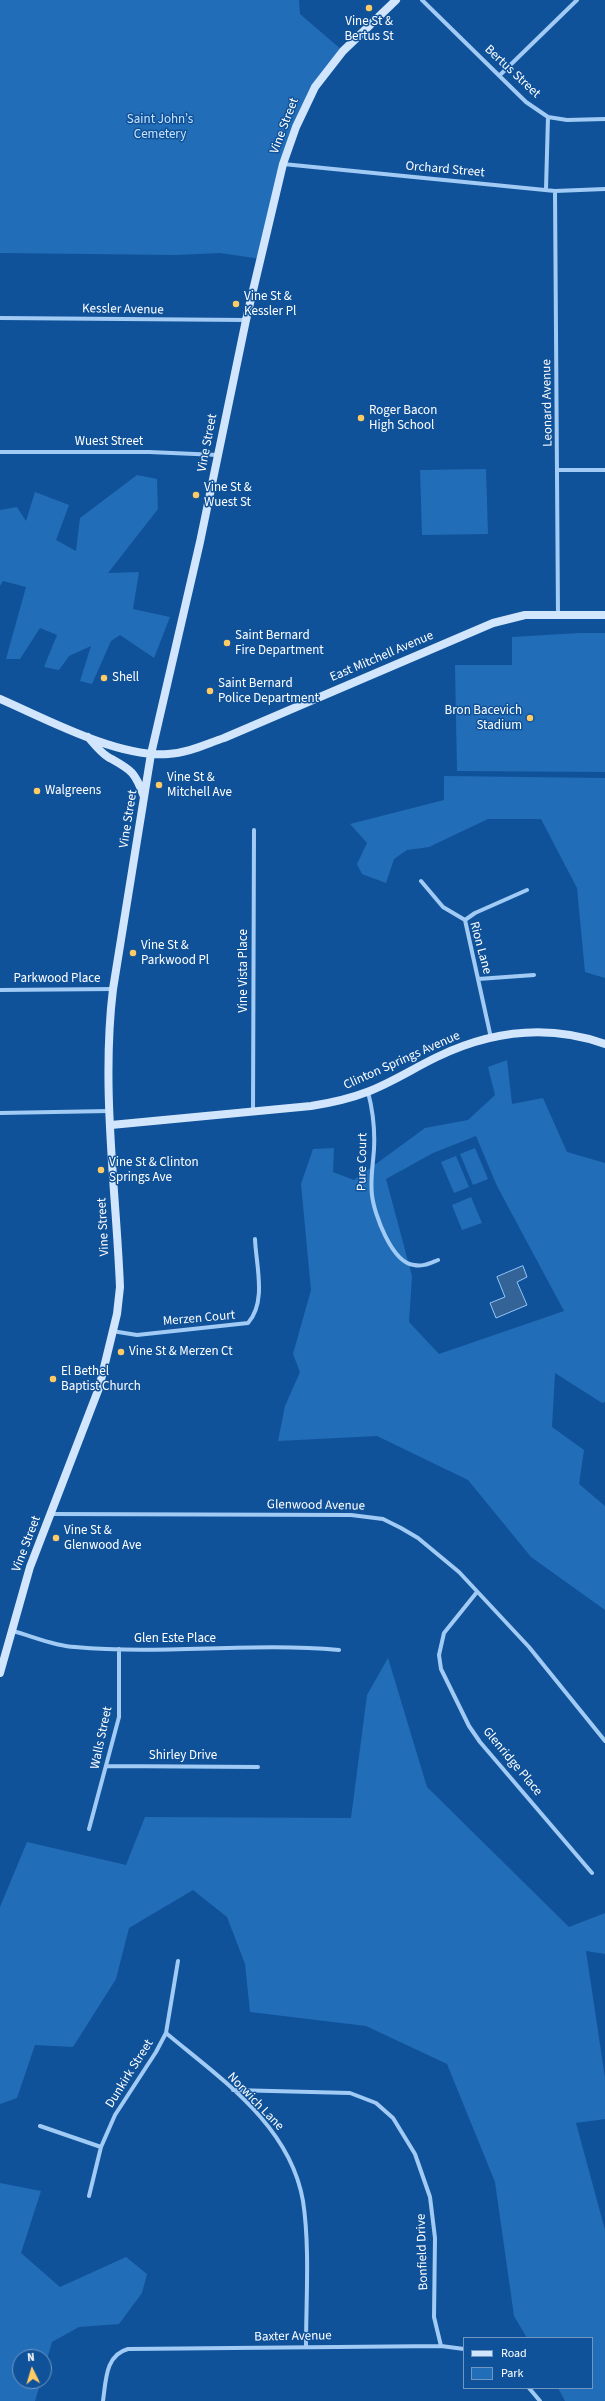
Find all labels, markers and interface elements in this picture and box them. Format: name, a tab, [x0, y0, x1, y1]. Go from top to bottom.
marker: Vine St & Bertus St	[364, 3, 374, 13]
place label: Vine St & Bertus St	[344, 14, 394, 45]
street label: Bertus Street	[481, 42, 543, 102]
street label: Vine Street	[267, 96, 303, 156]
park label: Saint John’s Cemetery	[127, 112, 193, 143]
street label: Orchard Street	[405, 159, 485, 181]
place label: Vine St & Kessler Pl	[244, 289, 296, 320]
marker: Vine St & Kessler Pl	[231, 299, 241, 309]
street label: Kessler Avenue	[82, 301, 164, 319]
street label: Leonard Avenue	[539, 359, 557, 447]
place label: Roger Bacon High School	[369, 403, 437, 434]
street label: Vine Street	[195, 413, 221, 473]
marker: Roger Bacon High School	[356, 413, 366, 423]
street label: Wuest Street	[75, 434, 143, 450]
place label: Vine St & Wuest St	[204, 480, 252, 511]
marker: Vine St & Wuest St	[191, 490, 201, 500]
place label: Saint Bernard Fire Department	[235, 628, 324, 659]
street label: East Mitchell Avenue	[328, 628, 436, 686]
marker: Saint Bernard Fire Department	[222, 638, 232, 648]
place label: Shell	[112, 670, 139, 686]
marker: Shell	[99, 673, 109, 683]
place label: Saint Bernard Police Department	[218, 676, 319, 707]
marker: Saint Bernard Police Department	[205, 686, 215, 696]
place label: Bron Bacevich Stadium	[445, 703, 522, 734]
marker: Bron Bacevich Stadium	[525, 713, 535, 723]
place label: Vine St & Mitchell Ave	[167, 770, 232, 801]
marker: Vine St & Mitchell Ave	[154, 780, 164, 790]
place label: Walgreens	[45, 783, 101, 799]
marker: Walgreens	[32, 786, 42, 796]
street label: Vine Street	[117, 789, 141, 849]
street label: Rion Lane	[466, 920, 494, 976]
street label: Vine Vista Place	[236, 929, 252, 1013]
place label: Vine St & Parkwood Pl	[141, 938, 209, 969]
marker: Vine St & Parkwood Pl	[128, 948, 138, 958]
street label: Parkwood Place	[14, 971, 100, 987]
street label: Clinton Springs Avenue	[341, 1028, 463, 1094]
street label: Pure Court	[355, 1133, 371, 1191]
place label: Vine St & Clinton Springs Ave	[109, 1155, 199, 1186]
marker: Vine St & Clinton Springs Ave	[96, 1165, 106, 1175]
street label: Vine Street	[95, 1197, 113, 1257]
street label: Merzen Court	[162, 1308, 236, 1330]
place label: Vine St & Merzen Ct	[129, 1344, 233, 1360]
marker: Vine St & Merzen Ct	[116, 1347, 126, 1357]
place label: El Bethel Baptist Church	[61, 1364, 141, 1395]
marker: El Bethel Baptist Church	[48, 1374, 58, 1384]
street label: Glenwood Avenue	[267, 1497, 365, 1515]
street label: Vine Street	[9, 1514, 45, 1574]
place label: Vine St & Glenwood Ave	[64, 1523, 142, 1554]
marker: Vine St & Glenwood Ave	[51, 1533, 61, 1543]
street label: Glen Este Place	[134, 1631, 216, 1647]
street label: Walls Street	[88, 1705, 116, 1771]
street label: Glenridge Place	[479, 1725, 545, 1799]
street label: Shirley Drive	[149, 1748, 217, 1764]
street label: Dunkirk Street	[103, 2037, 157, 2111]
street label: Norwich Lane	[223, 2070, 287, 2134]
street label: Bonfield Drive	[414, 2213, 432, 2291]
street label: Baxter Avenue	[254, 2329, 332, 2345]
legend	[463, 2337, 593, 2389]
text: Road	[501, 2345, 527, 2362]
north arrow	[12, 2349, 52, 2389]
text: N	[27, 2350, 35, 2365]
text: Park	[501, 2365, 523, 2382]

